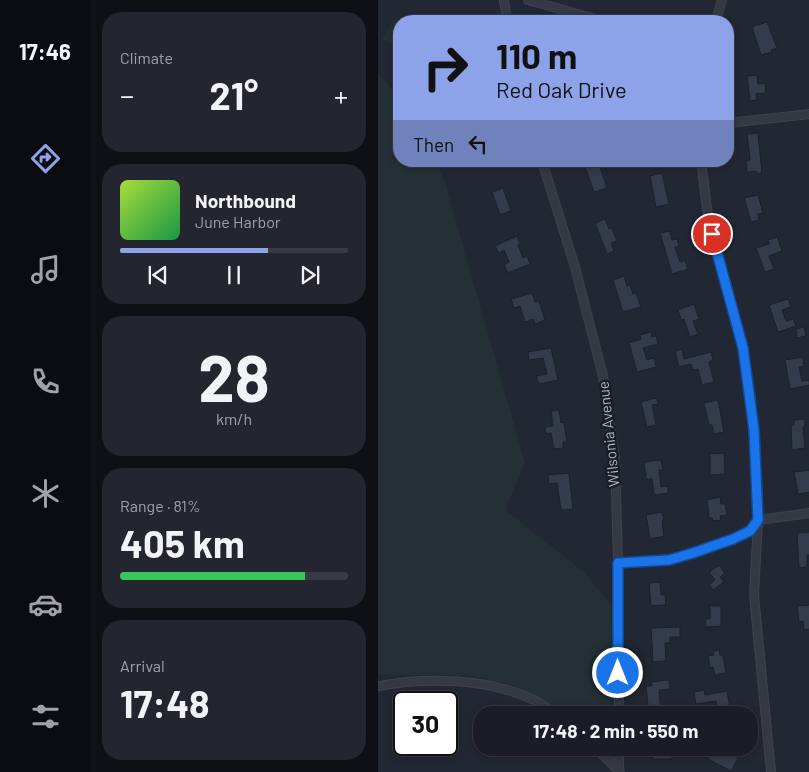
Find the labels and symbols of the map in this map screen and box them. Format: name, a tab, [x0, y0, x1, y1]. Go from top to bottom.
pin	[691, 213, 733, 255]
street label: Wilsonia Avenue	[594, 380, 623, 488]
position arrow	[591, 646, 643, 698]
speed limit sign: 30	[393, 691, 458, 756]

